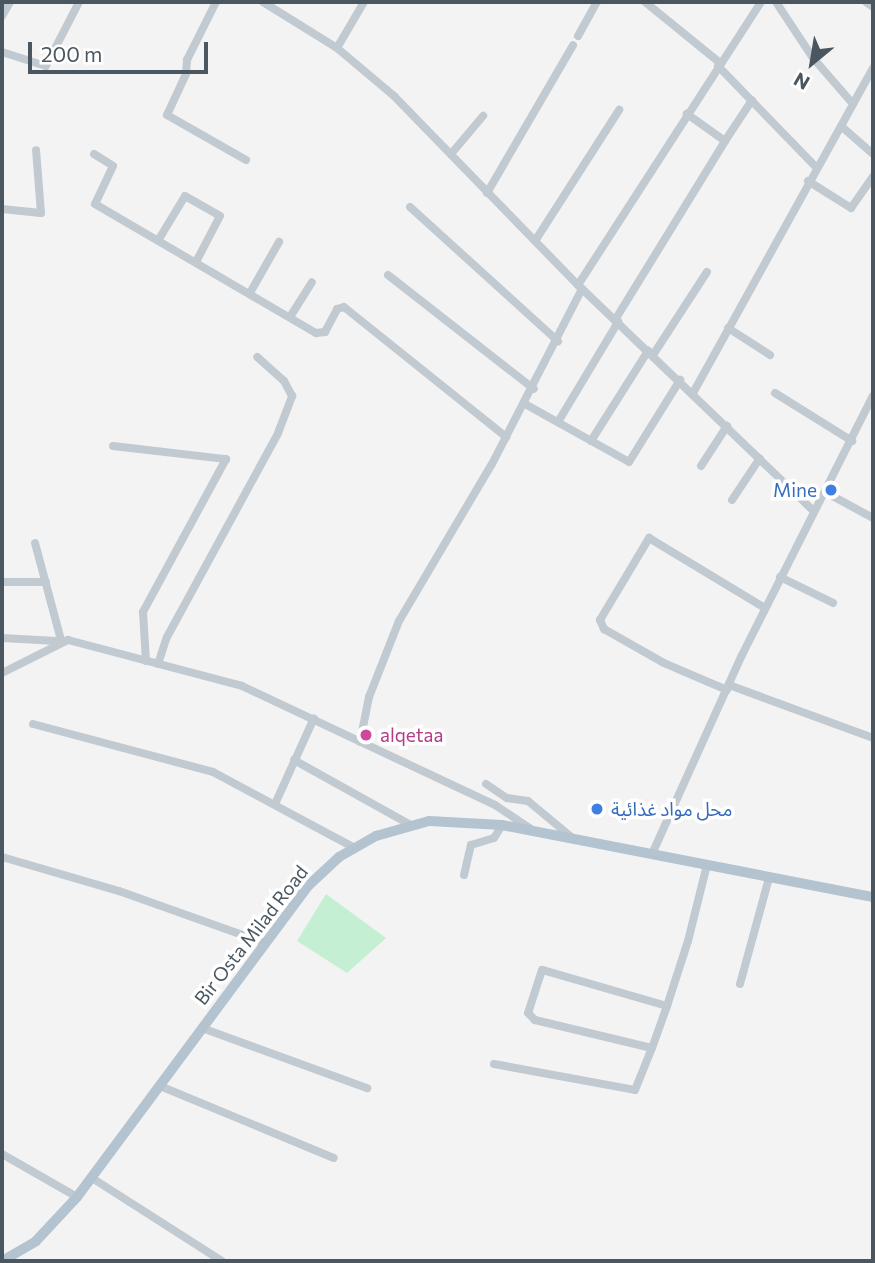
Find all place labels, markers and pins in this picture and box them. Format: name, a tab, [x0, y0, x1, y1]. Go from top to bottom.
place label: Mine	[773, 479, 817, 501]
marker: Mine	[823, 482, 839, 498]
place label: alqetaa	[380, 724, 443, 746]
marker: alqetaa	[358, 727, 374, 743]
place label: محل مواد غذائية	[611, 798, 732, 820]
marker: محل مواد غذائية	[589, 801, 605, 817]

